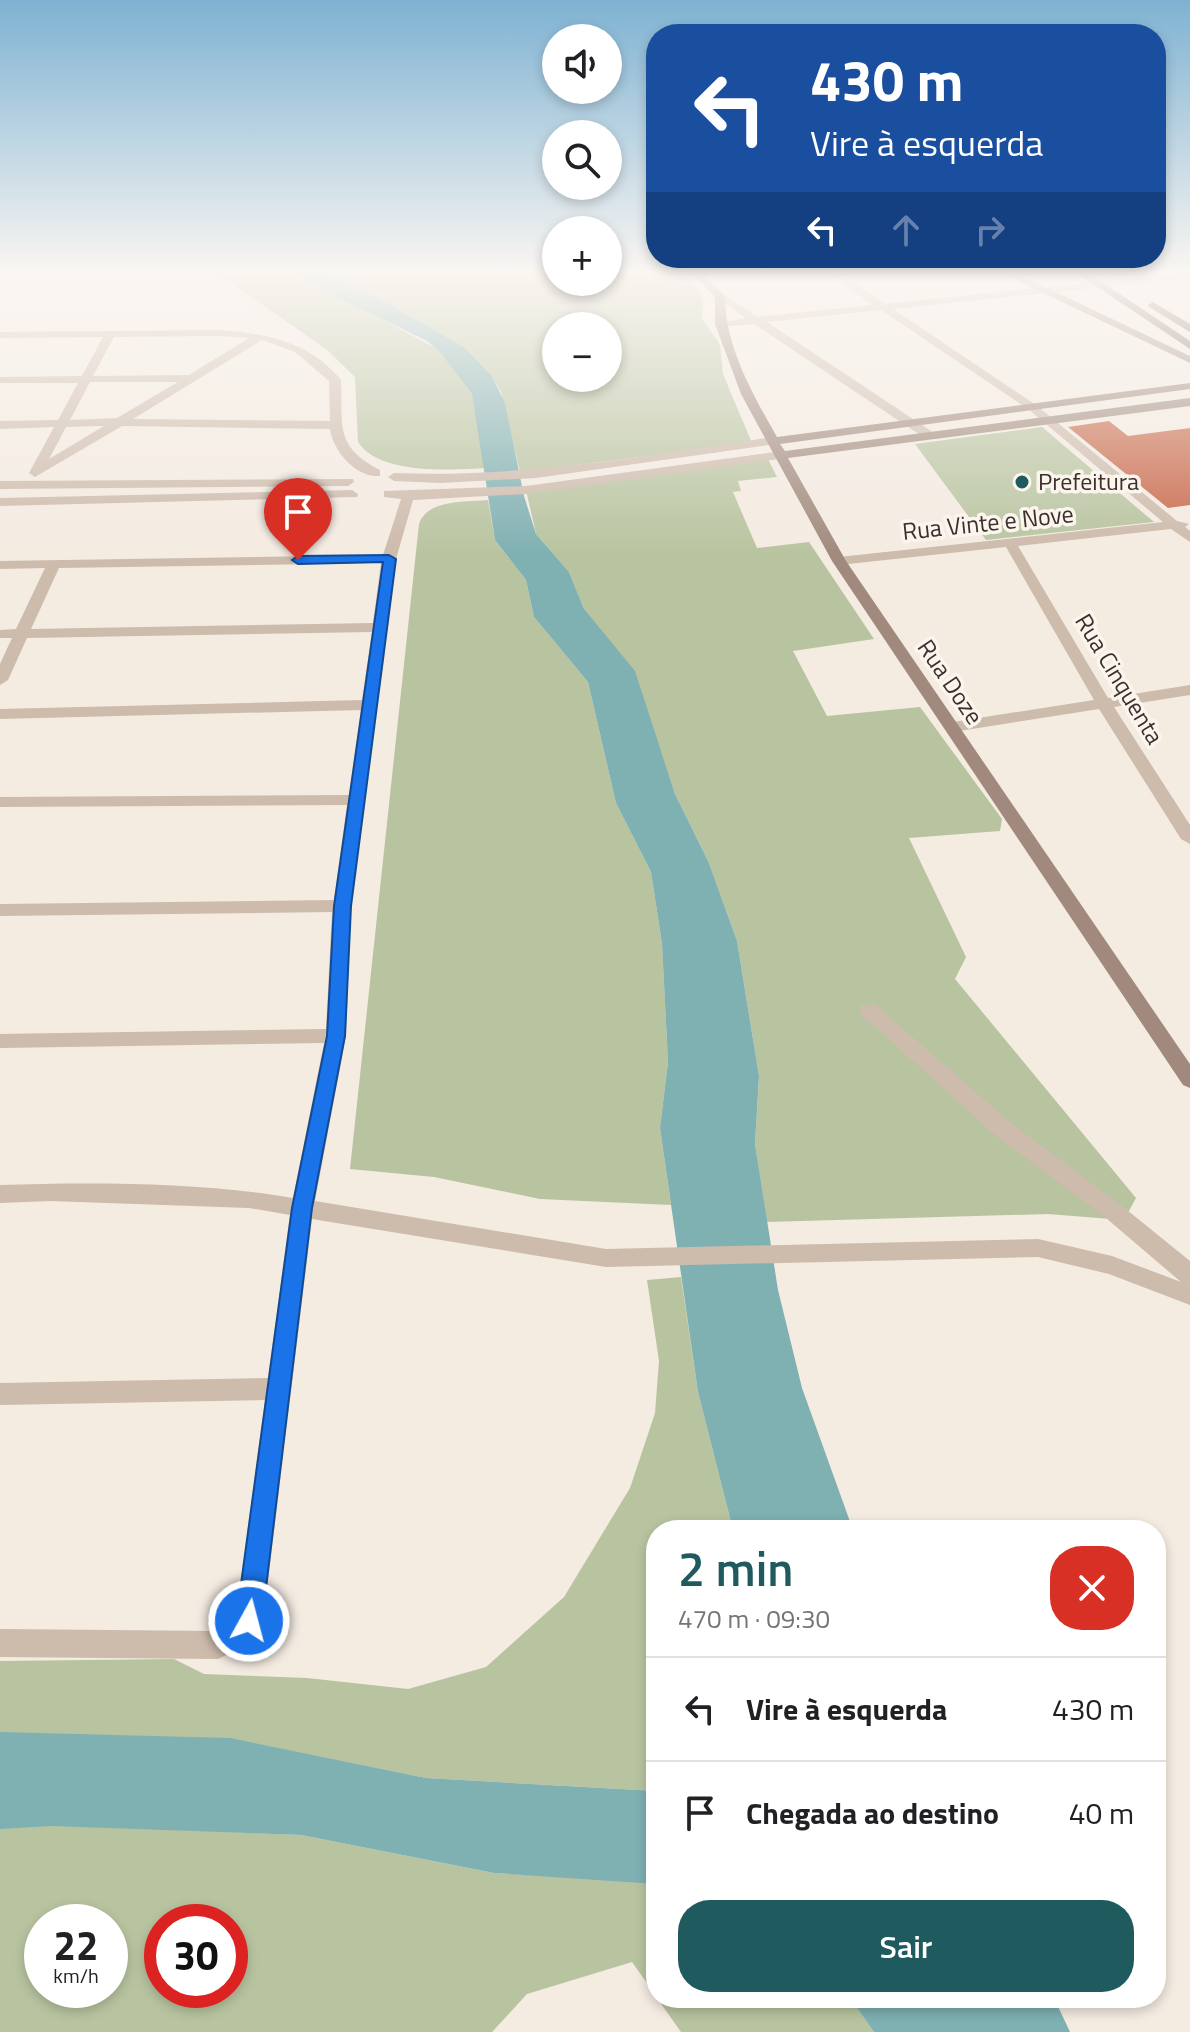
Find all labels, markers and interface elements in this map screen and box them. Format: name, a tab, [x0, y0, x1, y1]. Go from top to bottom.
map controls	[542, 24, 622, 392]
button: sound	[542, 24, 622, 104]
text: 430 m	[810, 38, 963, 123]
icon: left	[678, 56, 782, 160]
text: Vire à esquerda	[810, 115, 1043, 170]
button: search	[542, 120, 622, 200]
icon: left	[800, 208, 844, 252]
icon: ahead	[884, 208, 928, 252]
icon: right	[968, 208, 1012, 252]
button: +	[542, 216, 622, 296]
button: −	[542, 312, 622, 392]
place label: Prefeitura	[1038, 463, 1139, 499]
marker: Prefeitura	[1013, 473, 1031, 491]
pin	[264, 478, 332, 560]
icon: arrive	[276, 490, 320, 534]
street label: Rua Vinte e Nove	[900, 495, 1075, 549]
street label: Rua Cinquenta	[1067, 606, 1173, 751]
street label: Rua Doze	[909, 632, 993, 731]
text: 2 min	[678, 1532, 793, 1605]
button: close	[1050, 1546, 1134, 1630]
position arrow	[207, 1579, 291, 1663]
text: 470 m · 09:30	[678, 1599, 830, 1638]
text: Vire à esquerda	[746, 1686, 947, 1732]
text: 430 m	[1052, 1686, 1134, 1732]
icon: left	[678, 1687, 722, 1731]
text: Chegada ao destino	[746, 1790, 999, 1836]
text: 40 m	[1069, 1790, 1134, 1836]
icon: arrive	[678, 1791, 722, 1835]
button: Sair	[678, 1900, 1134, 1992]
speed limit sign: 30	[144, 1904, 248, 2008]
text: 22	[54, 1915, 98, 1976]
text: km/h	[53, 1960, 99, 1991]

